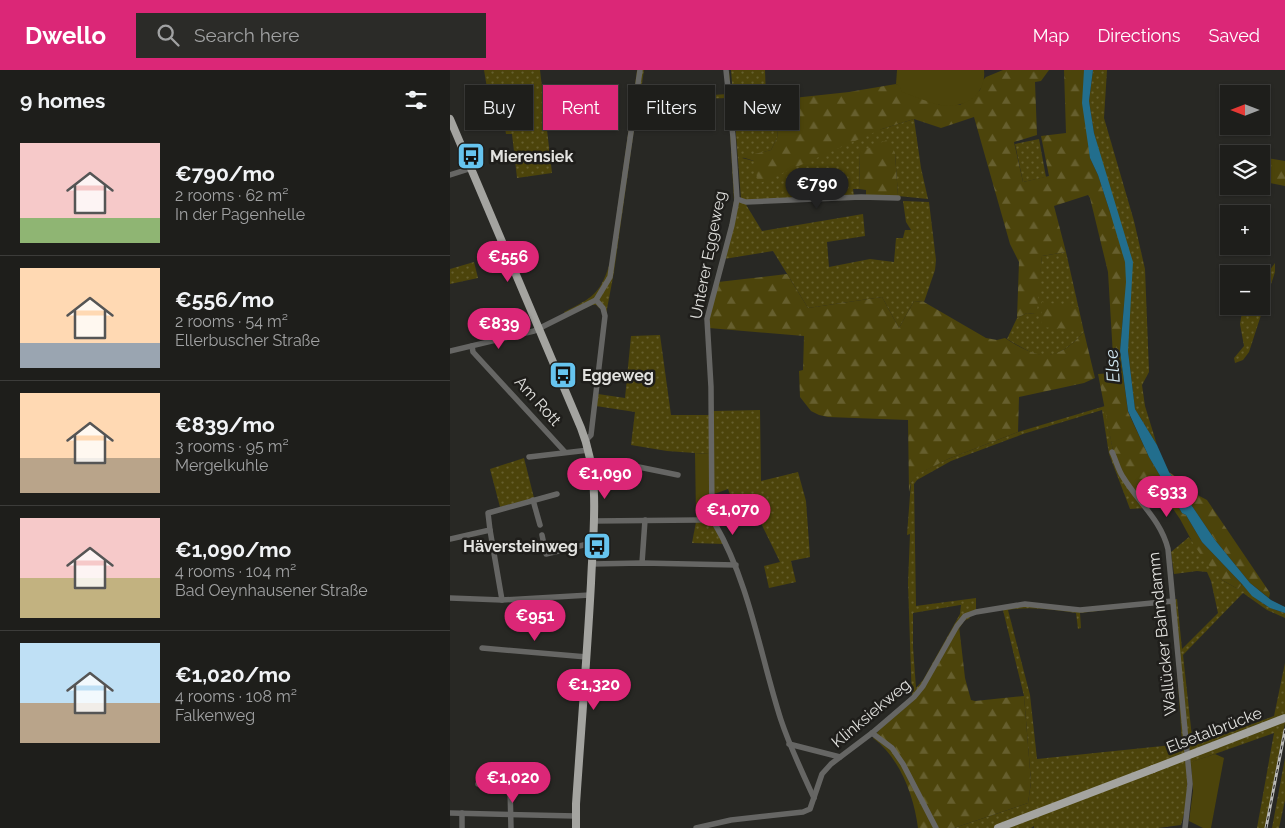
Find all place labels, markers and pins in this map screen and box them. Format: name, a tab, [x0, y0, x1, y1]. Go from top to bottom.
bus stop icon: Mierensiek	[456, 141, 486, 171]
place label: Mierensiek	[490, 147, 573, 166]
pin: €790	[787, 168, 847, 210]
pin: €556	[478, 240, 538, 283]
pin: €839	[469, 308, 529, 350]
bus stop icon: Eggeweg	[548, 360, 578, 390]
place label: Eggeweg	[582, 366, 654, 385]
pin: €1,090	[564, 458, 646, 500]
pin: €933	[1137, 476, 1197, 518]
pin: €1,070	[692, 494, 774, 536]
bus stop icon: Häversteinweg	[582, 531, 612, 561]
place label: Häversteinweg	[463, 537, 578, 556]
pin: €951	[505, 600, 565, 642]
pin: €1,320	[553, 668, 635, 711]
pin: €1,020	[472, 762, 554, 804]

